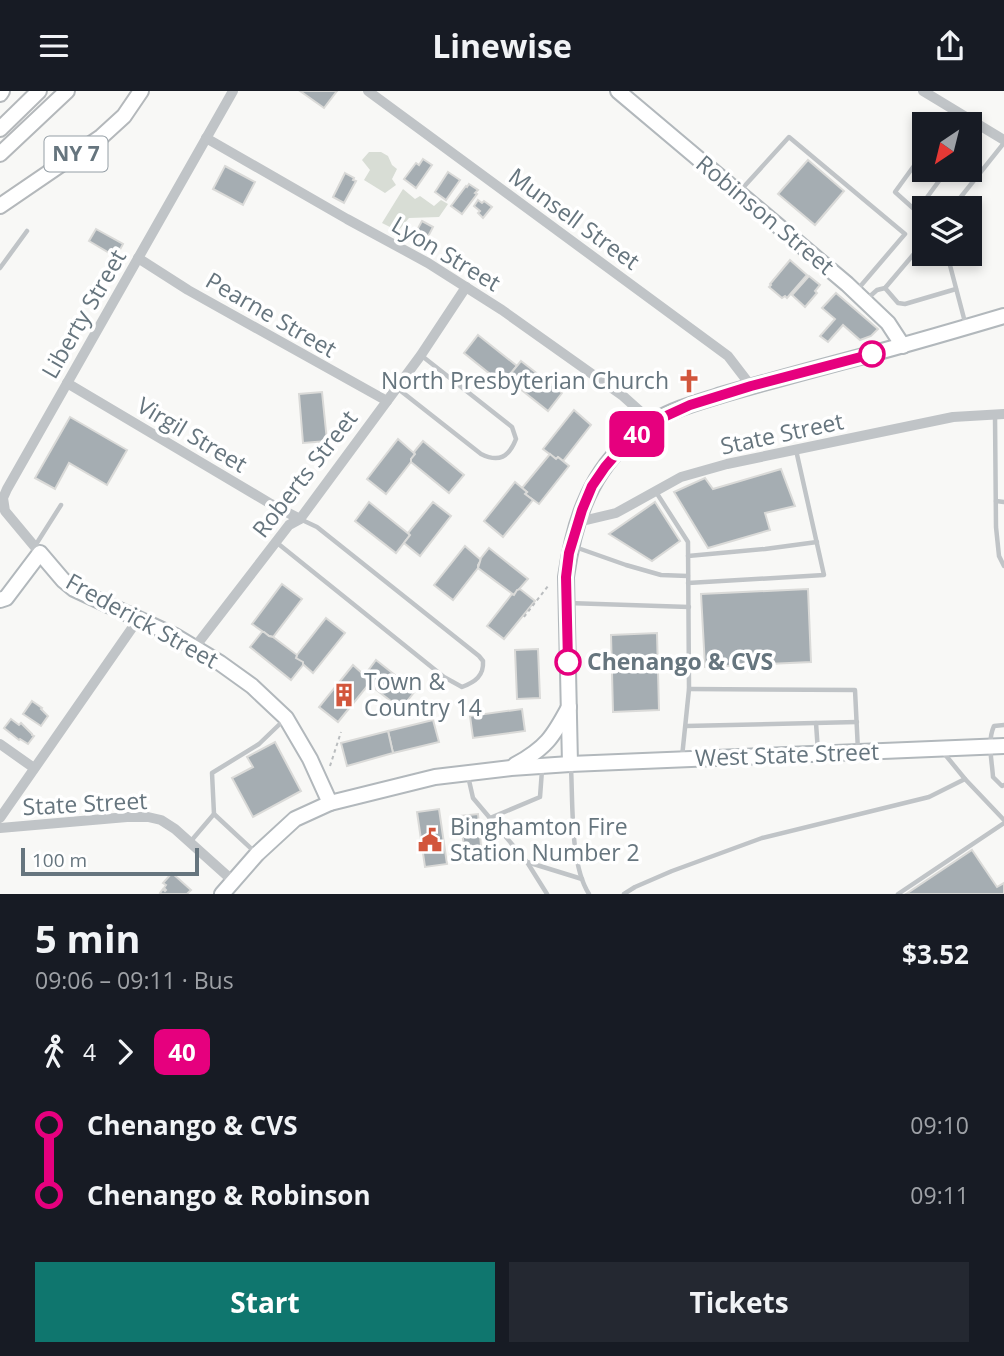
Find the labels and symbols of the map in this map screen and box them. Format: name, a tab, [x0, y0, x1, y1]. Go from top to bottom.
north arrow	[912, 112, 982, 182]
road number: NY 7	[44, 137, 108, 171]
street label: Robinson Street	[690, 147, 841, 281]
street label: Munsell Street	[503, 160, 647, 277]
street label: Lyon Street	[386, 208, 507, 298]
street label: Liberty Street	[33, 243, 133, 384]
street label: Pearne Street	[200, 264, 343, 365]
unlabelled marker	[859, 341, 885, 367]
place label: North Presbyterian Church	[381, 364, 669, 396]
church icon: North Presbyterian Church	[675, 367, 703, 395]
street label: Virgil Street	[131, 389, 254, 480]
street label: Roberts Street	[244, 403, 364, 544]
street label: State Street	[717, 404, 846, 462]
line badge: 40	[606, 411, 668, 457]
street label: Frederick Street	[61, 565, 224, 675]
place label: Chenango & CVS	[587, 645, 773, 677]
marker: Chenango & CVS	[555, 649, 581, 675]
place label: Town & Country 14	[364, 665, 482, 723]
building icon: Town & Country 14	[330, 681, 358, 709]
street label: West State Street	[694, 735, 880, 773]
street label: State Street	[22, 784, 148, 822]
place label: Binghamton Fire Station Number 2	[450, 810, 640, 868]
public building icon: Binghamton Fire Station Number 2	[416, 826, 444, 854]
scale bar	[21, 845, 200, 877]

